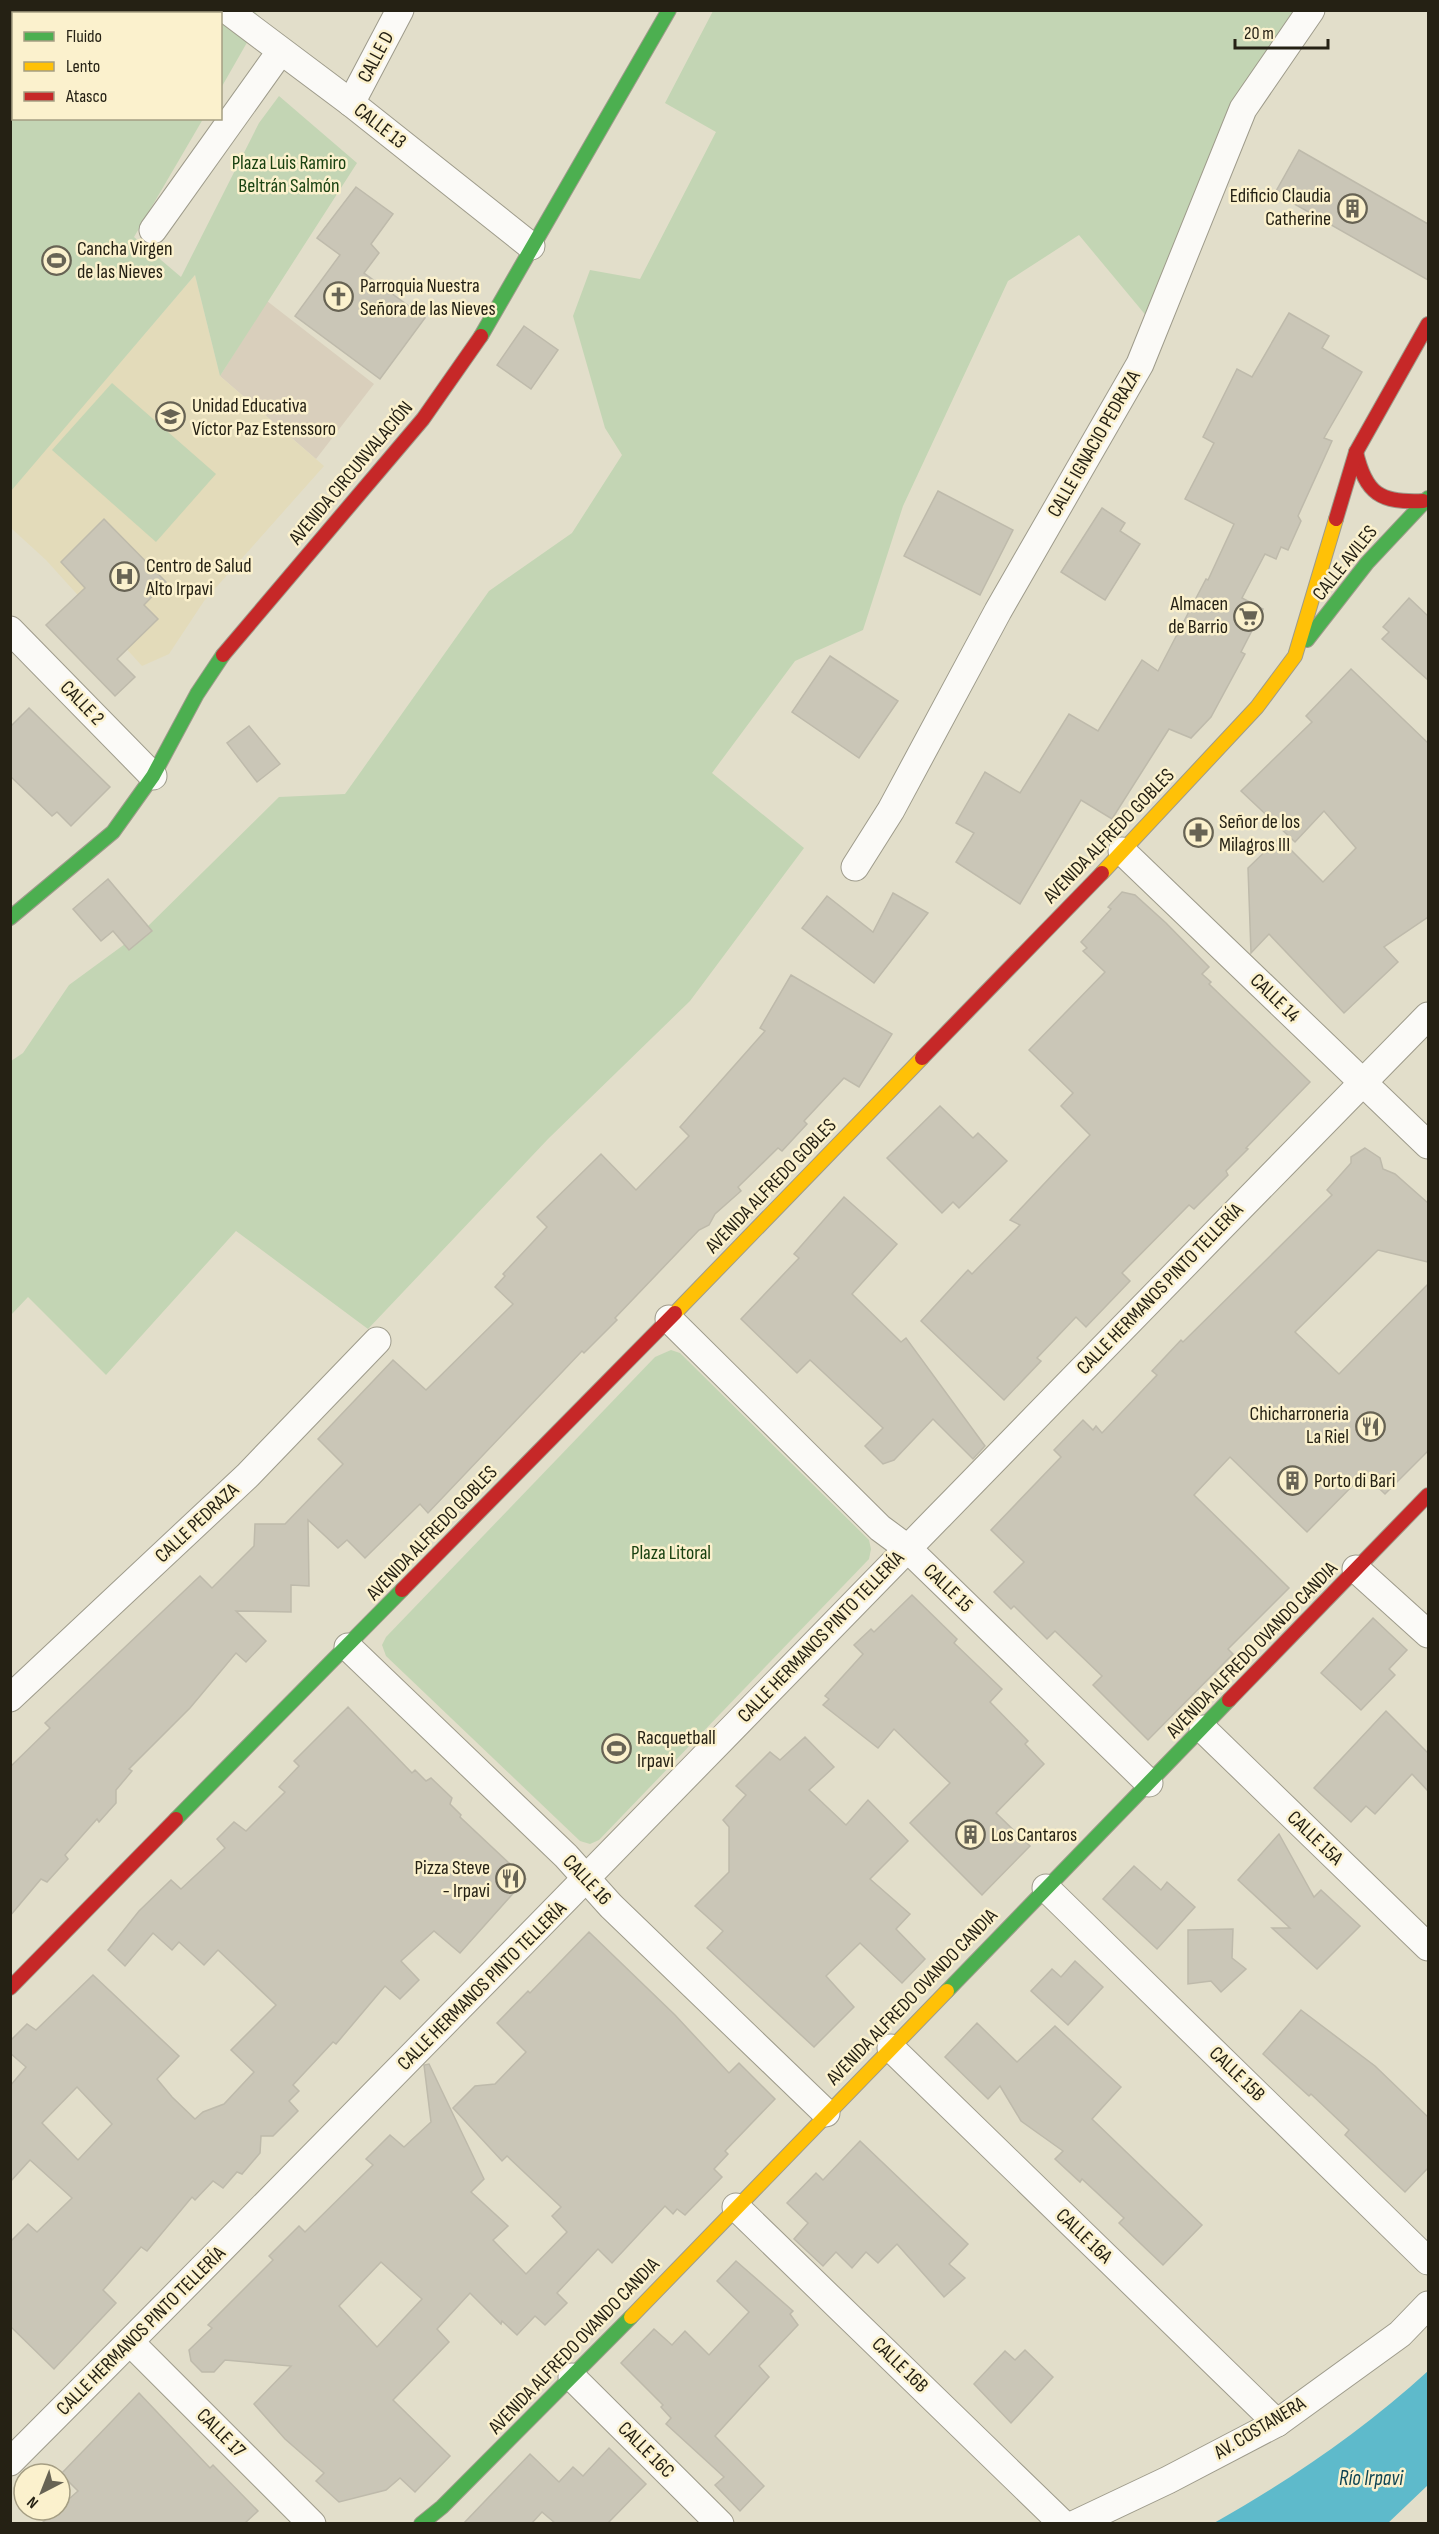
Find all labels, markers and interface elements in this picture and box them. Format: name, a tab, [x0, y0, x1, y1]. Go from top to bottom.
legend	[12, 12, 222, 120]
scale bar	[1235, 12, 1328, 50]
text: 20 m	[1244, 23, 1274, 44]
text: Fluido	[66, 26, 102, 47]
street label: CALLE D	[353, 27, 399, 87]
text: Lento	[66, 56, 100, 77]
text: Atasco	[65, 86, 107, 107]
street label: CALLE 13	[349, 98, 411, 154]
park label: Plaza Luis Ramiro Beltrán Salmón	[232, 151, 346, 198]
place label: Edificio Claudia Catherine	[1230, 184, 1331, 231]
building icon: Edificio Claudia Catherine	[1336, 192, 1368, 224]
place label: Cancha Virgen de las Nieves	[77, 237, 172, 284]
sports icon: Cancha Virgen de las Nieves	[40, 244, 72, 276]
place label: Parroquia Nuestra Señora de las Nieves	[360, 274, 496, 321]
church icon: Parroquia Nuestra Señora de las Nieves	[323, 281, 355, 313]
street label: CALLE IGNACIO PEDRAZA	[1042, 366, 1146, 522]
place label: Unidad Educativa Víctor Paz Estenssoro	[192, 394, 336, 441]
street label: AVENIDA CIRCUNVALACIÓN	[283, 396, 418, 551]
school or university icon: Unidad Educativa Víctor Paz Estenssoro	[155, 401, 187, 433]
street label: CALLE AVILES	[1307, 521, 1383, 605]
place label: Centro de Salud Alto Irpavi	[145, 554, 252, 601]
hospital icon: Centro de Salud Alto Irpavi	[109, 561, 141, 593]
place label: Almacen de Barrio	[1168, 592, 1228, 639]
supermarket icon: Almacen de Barrio	[1233, 600, 1265, 632]
street label: CALLE 2	[55, 676, 109, 730]
street label: AVENIDA ALFREDO GOBLES	[1038, 764, 1179, 909]
place label: Señor de los Milagros III	[1219, 810, 1300, 857]
pharmacy icon: Señor de los Milagros III	[1182, 817, 1214, 849]
street label: CALLE 14	[1245, 969, 1305, 1027]
street label: AVENIDA ALFREDO GOBLES	[700, 1114, 841, 1259]
street label: CALLE HERMANOS PINTO TELLERÍA	[1072, 1198, 1248, 1380]
place label: Chicharroneria La Riel	[1250, 1402, 1349, 1449]
restaurant icon: Chicharroneria La Riel	[1354, 1410, 1386, 1442]
street label: AVENIDA ALFREDO GOBLES	[361, 1461, 502, 1606]
building icon: Porto di Bari	[1277, 1465, 1309, 1497]
place label: Porto di Bari	[1314, 1469, 1396, 1493]
street label: CALLE PEDRAZA	[150, 1478, 244, 1568]
park label: Plaza Litoral	[631, 1541, 711, 1565]
street label: CALLE HERMANOS PINTO TELLERÍA	[733, 1546, 909, 1728]
street label: AVENIDA ALFREDO OVANDO CANDIA	[1161, 1557, 1343, 1744]
street label: CALLE 15	[918, 1559, 978, 1617]
place label: Racquetball Irpavi	[637, 1726, 716, 1773]
sports icon: Racquetball Irpavi	[600, 1733, 632, 1765]
street label: CALLE 15A	[1282, 1806, 1348, 1871]
building icon: Los Cantaros	[954, 1819, 986, 1851]
place label: Los Cantaros	[991, 1823, 1077, 1847]
street label: CALLE 16	[558, 1850, 616, 1910]
place label: Pizza Steve - Irpavi	[415, 1856, 490, 1903]
restaurant icon: Pizza Steve - Irpavi	[495, 1863, 527, 1895]
street label: CALLE HERMANOS PINTO TELLERÍA	[393, 1896, 572, 2075]
street label: AVENIDA ALFREDO OVANDO CANDIA	[821, 1904, 1003, 2091]
street label: CALLE 15B	[1204, 2042, 1270, 2106]
street label: CALLE 16A	[1051, 2203, 1117, 2269]
street label: CALLE HERMANOS PINTO TELLERÍA	[52, 2241, 231, 2420]
street label: AVENIDA ALFREDO OVANDO CANDIA	[483, 2253, 665, 2440]
street label: CALLE 16B	[867, 2332, 933, 2398]
street label: AV. COSTANERA	[1209, 2391, 1310, 2465]
street label: CALLE 17	[191, 2403, 251, 2463]
street label: CALLE 16C	[613, 2417, 679, 2483]
north arrow	[12, 2462, 72, 2522]
water label: Río Irpavi	[1339, 2466, 1404, 2491]
text: N	[23, 2492, 42, 2512]

